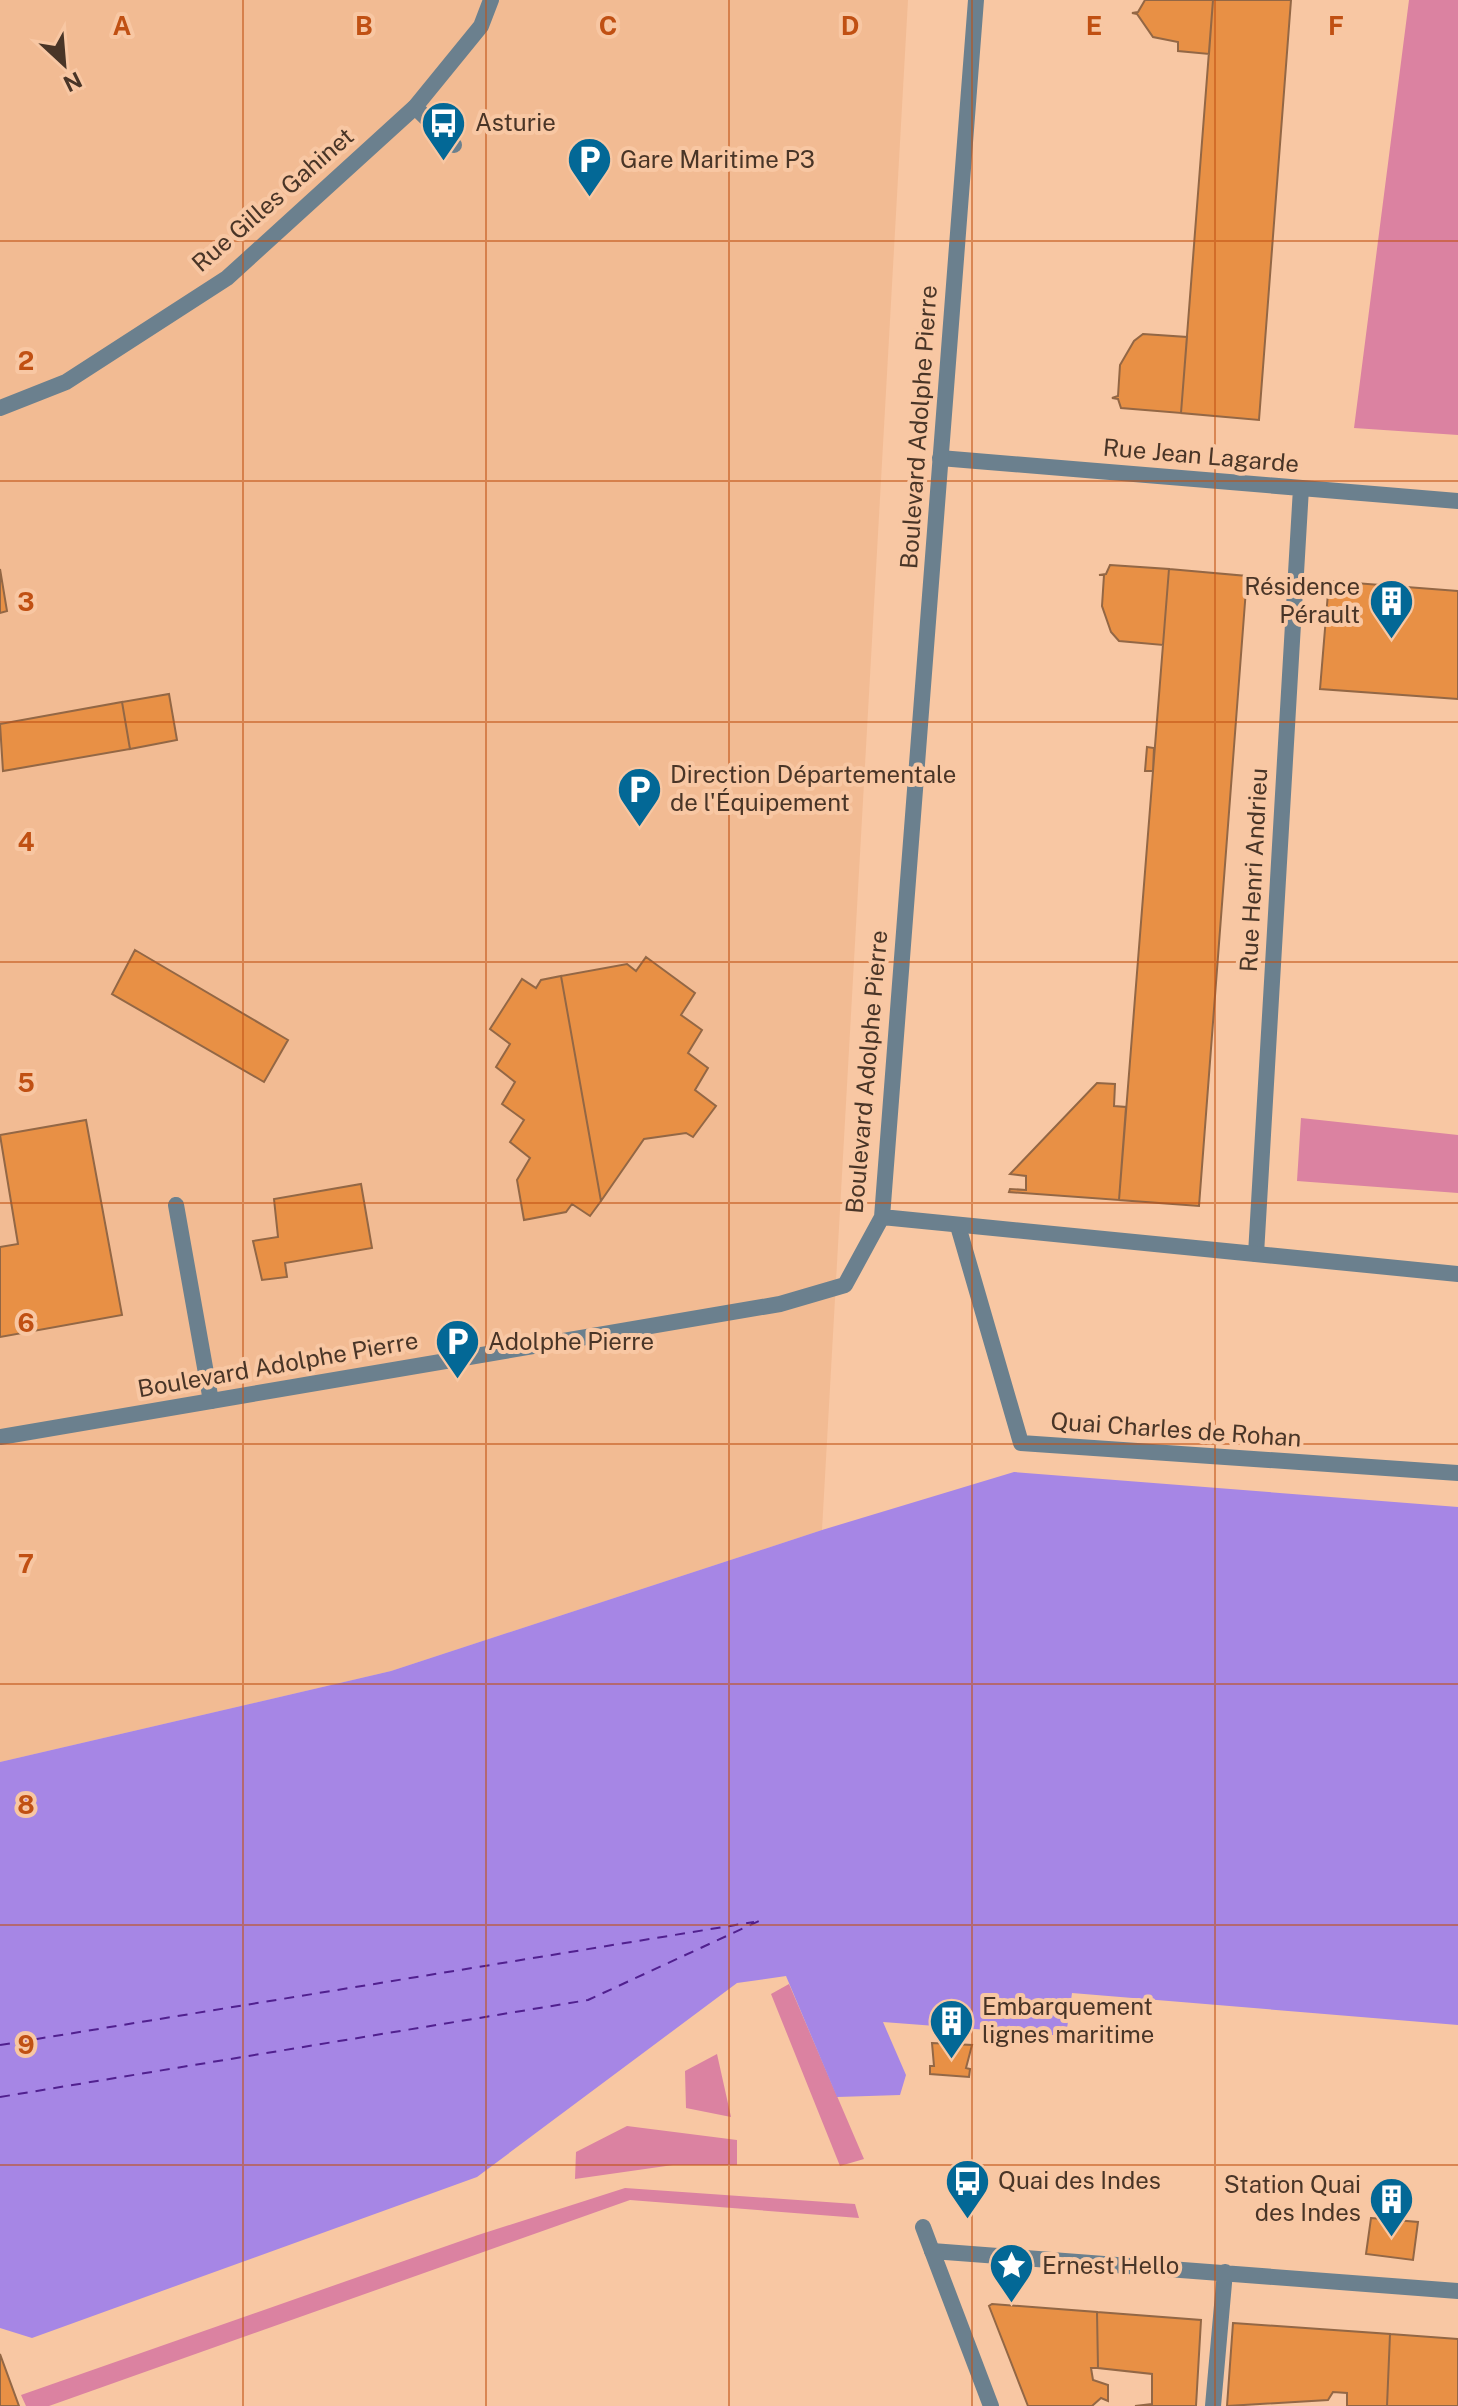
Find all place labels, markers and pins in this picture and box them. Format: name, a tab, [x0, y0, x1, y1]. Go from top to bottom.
bus stop icon: Asturie	[420, 99, 468, 162]
place label: Asturie	[475, 108, 556, 136]
parking icon: Gare Maritime P3	[565, 136, 613, 199]
place label: Gare Maritime P3	[620, 145, 815, 173]
place label: Résidence Pérault	[1244, 572, 1360, 628]
building icon: Résidence Pérault	[1367, 577, 1415, 640]
place label: Direction Départementale de l'Équipement	[670, 760, 956, 816]
parking icon: Direction Départementale de l'Équipement	[615, 765, 663, 828]
parking icon: Adolphe Pierre	[433, 1318, 481, 1381]
place label: Adolphe Pierre	[488, 1327, 654, 1355]
place label: Embarquement lignes maritime	[982, 1992, 1154, 2048]
building icon: Embarquement lignes maritime	[927, 1997, 975, 2060]
bus stop icon: Quai des Indes	[943, 2157, 991, 2220]
place label: Quai des Indes	[998, 2166, 1161, 2194]
place label: Station Quai des Indes	[1224, 2170, 1361, 2226]
building icon: Station Quai des Indes	[1368, 2175, 1416, 2238]
place icon: Ernest Hello	[987, 2242, 1035, 2305]
place label: Ernest Hello	[1042, 2251, 1179, 2279]

